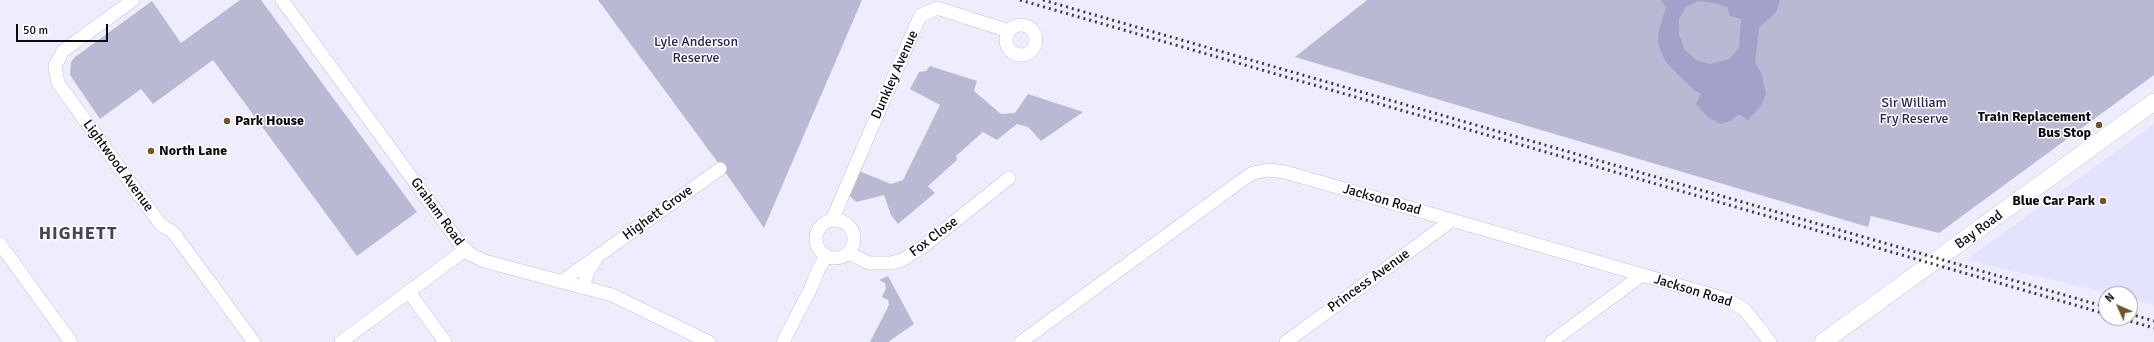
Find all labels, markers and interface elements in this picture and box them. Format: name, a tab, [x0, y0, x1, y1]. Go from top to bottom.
scale bar	[18, 16, 110, 42]
text: 50 m	[23, 23, 48, 38]
street label: Dunkley Avenue	[868, 28, 922, 122]
park label: Lyle Anderson Reserve	[654, 34, 738, 66]
park label: Sir William Fry Reserve	[1879, 95, 1949, 128]
place label: Train Replacement Bus Stop	[1978, 109, 2091, 142]
place label: Park House	[235, 113, 304, 129]
marker: Park House	[222, 116, 232, 126]
street label: Lightwood Avenue	[79, 117, 157, 215]
marker: Train Replacement Bus Stop	[2094, 120, 2104, 130]
place label: North Lane	[159, 143, 227, 159]
marker: North Lane	[146, 146, 156, 156]
street label: Graham Road	[407, 175, 467, 249]
street label: Jackson Road	[1341, 181, 1423, 219]
street label: Highett Grove	[620, 182, 696, 244]
place label: Blue Car Park	[2012, 193, 2095, 209]
marker: Blue Car Park	[2098, 196, 2108, 206]
street label: Bay Road	[1952, 207, 2006, 253]
street label: Fox Close	[906, 213, 962, 261]
district label: HIGHETT	[39, 223, 117, 245]
street label: Princess Avenue	[1325, 246, 1413, 316]
street label: Jackson Road	[1652, 271, 1734, 311]
north arrow	[2098, 286, 2138, 326]
text: N	[2103, 291, 2117, 305]

